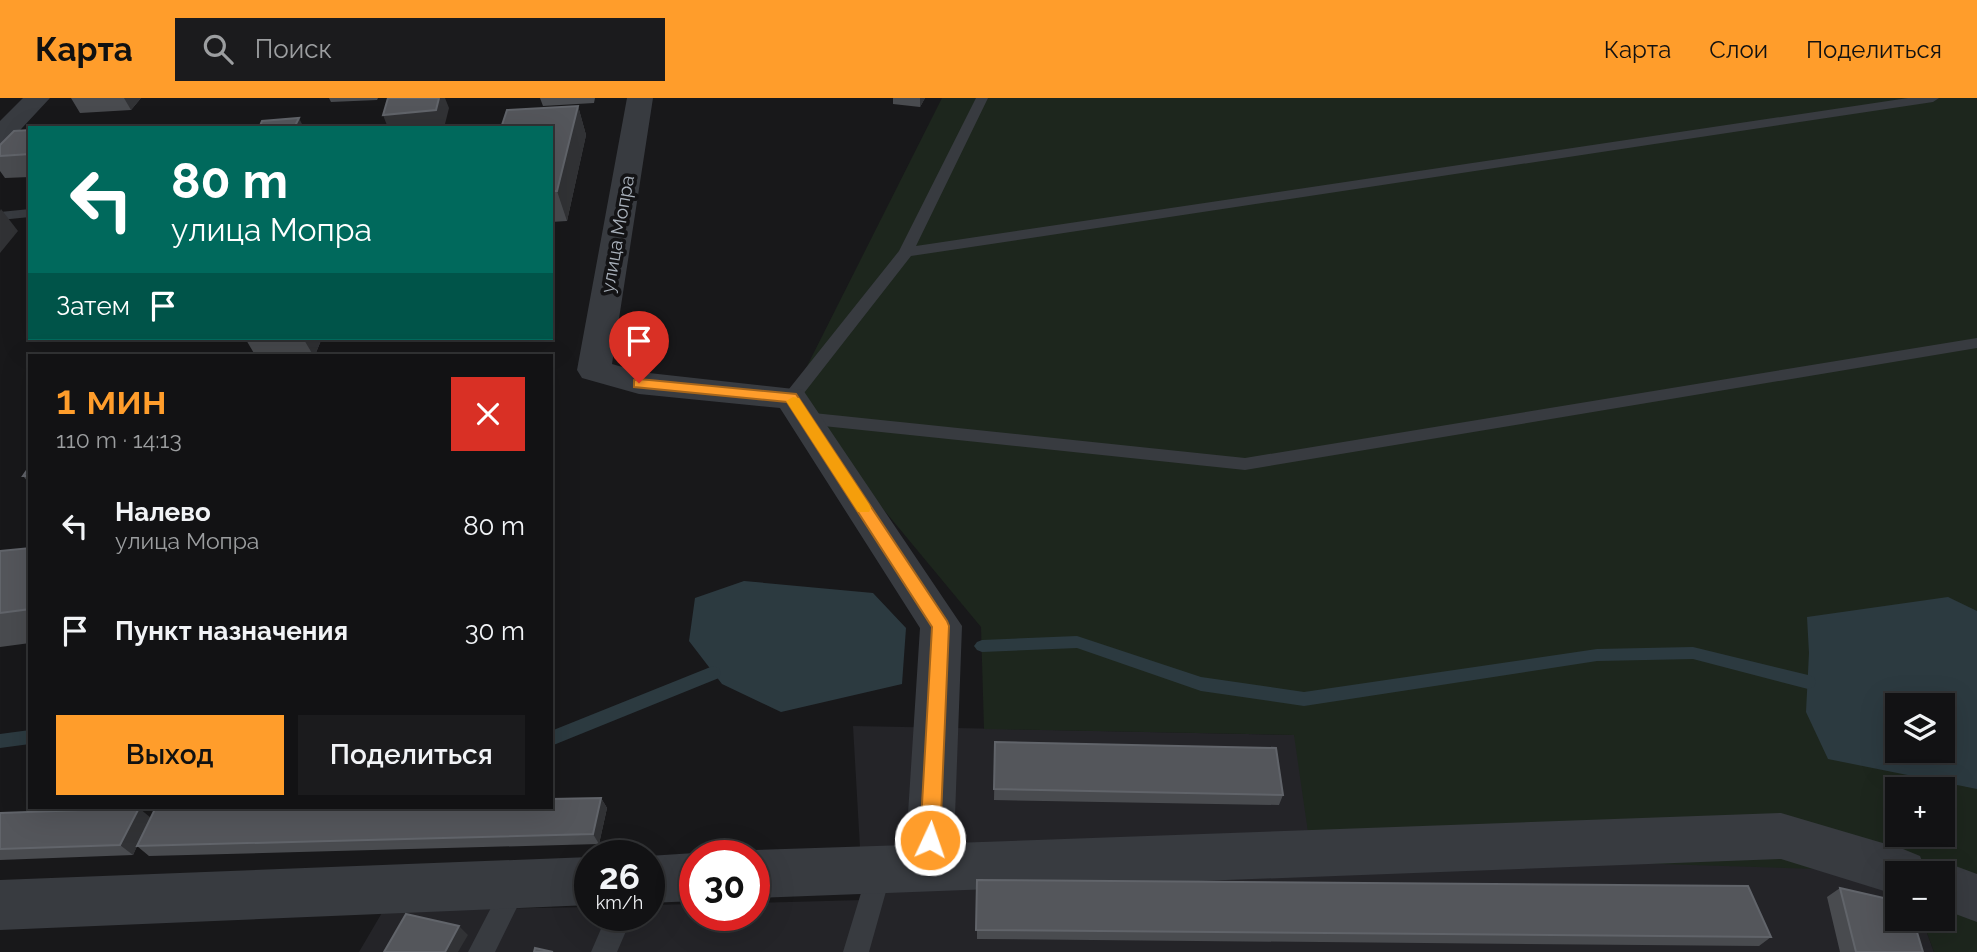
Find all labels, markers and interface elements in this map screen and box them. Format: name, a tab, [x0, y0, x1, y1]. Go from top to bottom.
search box	[175, 18, 665, 81]
text: Карта	[35, 30, 133, 69]
icon: search	[199, 30, 237, 68]
text: Поиск	[255, 34, 332, 64]
text: Карта	[1604, 35, 1671, 64]
text: Слои	[1709, 35, 1768, 64]
text: Поделиться	[1806, 35, 1942, 64]
text: 80 m	[171, 152, 288, 209]
icon: left	[56, 154, 147, 245]
street label: улица Мопра	[596, 173, 638, 295]
text: улица Мопра	[171, 211, 372, 248]
icon: arrive	[144, 287, 182, 325]
text: Затем	[56, 291, 130, 321]
pin	[609, 311, 669, 383]
icon: arrive	[620, 322, 658, 360]
text: 1 мин	[56, 375, 167, 424]
button: close	[451, 377, 525, 451]
text: 110 m · 14:13	[56, 426, 182, 453]
text: Налево	[115, 497, 211, 527]
icon: left	[56, 507, 94, 545]
text: 80 m	[463, 511, 525, 541]
text: улица Мопра	[115, 527, 259, 554]
icon: arrive	[56, 612, 94, 650]
text: Пункт назначения	[115, 616, 348, 646]
text: 30 m	[465, 616, 525, 646]
map controls	[1885, 693, 1955, 931]
button: layers	[1885, 693, 1955, 763]
button: Выход	[56, 715, 284, 795]
button: Поделиться	[298, 715, 525, 795]
button: +	[1885, 777, 1955, 847]
position arrow	[893, 803, 967, 877]
speed limit sign: 30	[679, 840, 770, 931]
text: 26	[599, 856, 640, 897]
button: −	[1885, 861, 1955, 931]
text: km/h	[596, 892, 643, 913]

